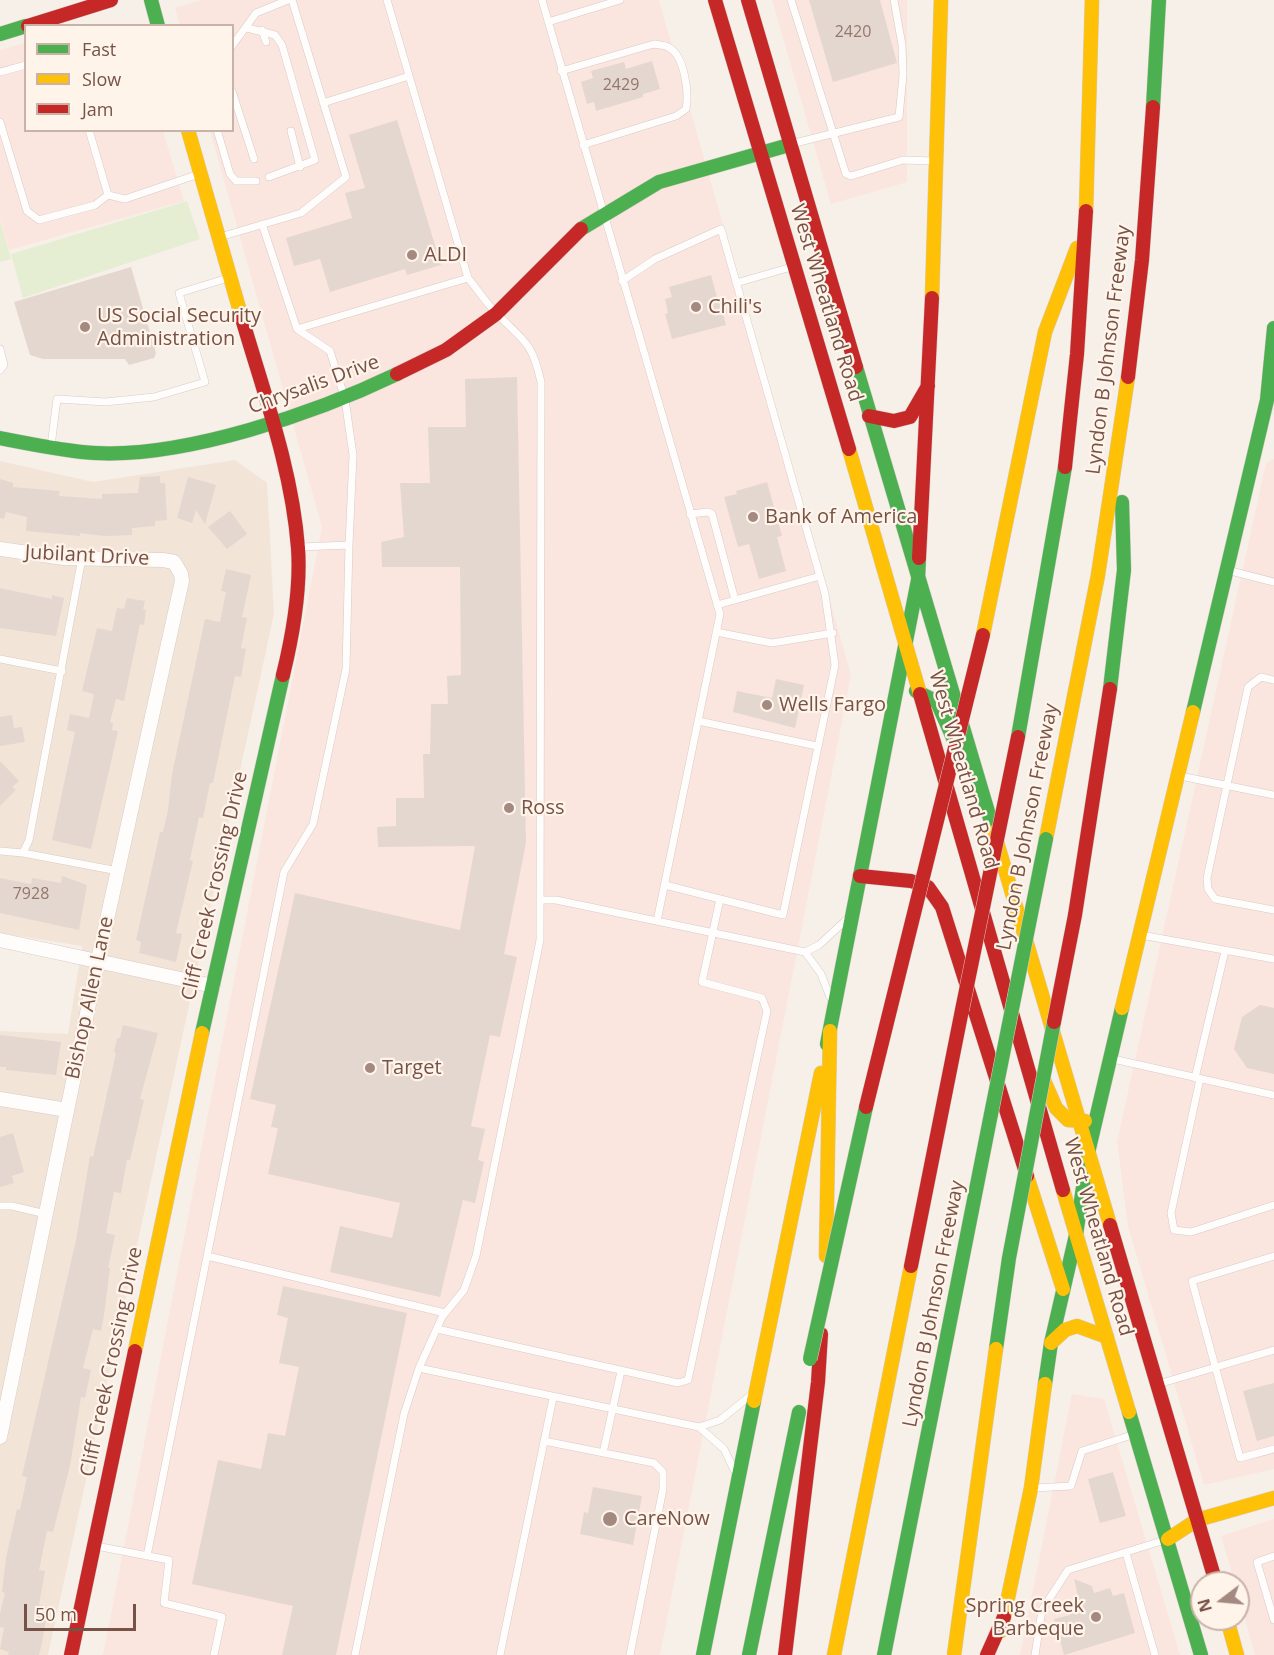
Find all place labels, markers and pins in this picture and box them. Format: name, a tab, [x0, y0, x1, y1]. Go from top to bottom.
place label: ALDI	[424, 243, 467, 267]
marker: ALDI	[405, 248, 419, 262]
place label: Chili's	[708, 295, 762, 319]
marker: Chili's	[689, 300, 703, 314]
place label: US Social Security Administration	[97, 304, 261, 351]
marker: US Social Security Administration	[78, 320, 92, 334]
place label: Bank of America	[765, 505, 917, 529]
marker: Bank of America	[746, 510, 760, 524]
place label: Wells Fargo	[779, 693, 886, 717]
marker: Wells Fargo	[760, 698, 774, 712]
place label: Ross	[521, 796, 564, 820]
marker: Ross	[502, 801, 516, 815]
place label: Target	[382, 1056, 442, 1080]
marker: Target	[363, 1061, 377, 1075]
place label: CareNow	[624, 1507, 710, 1531]
marker: CareNow	[601, 1510, 619, 1528]
place label: Spring Creek Barbeque	[966, 1594, 1084, 1641]
marker: Spring Creek Barbeque	[1089, 1610, 1103, 1624]

